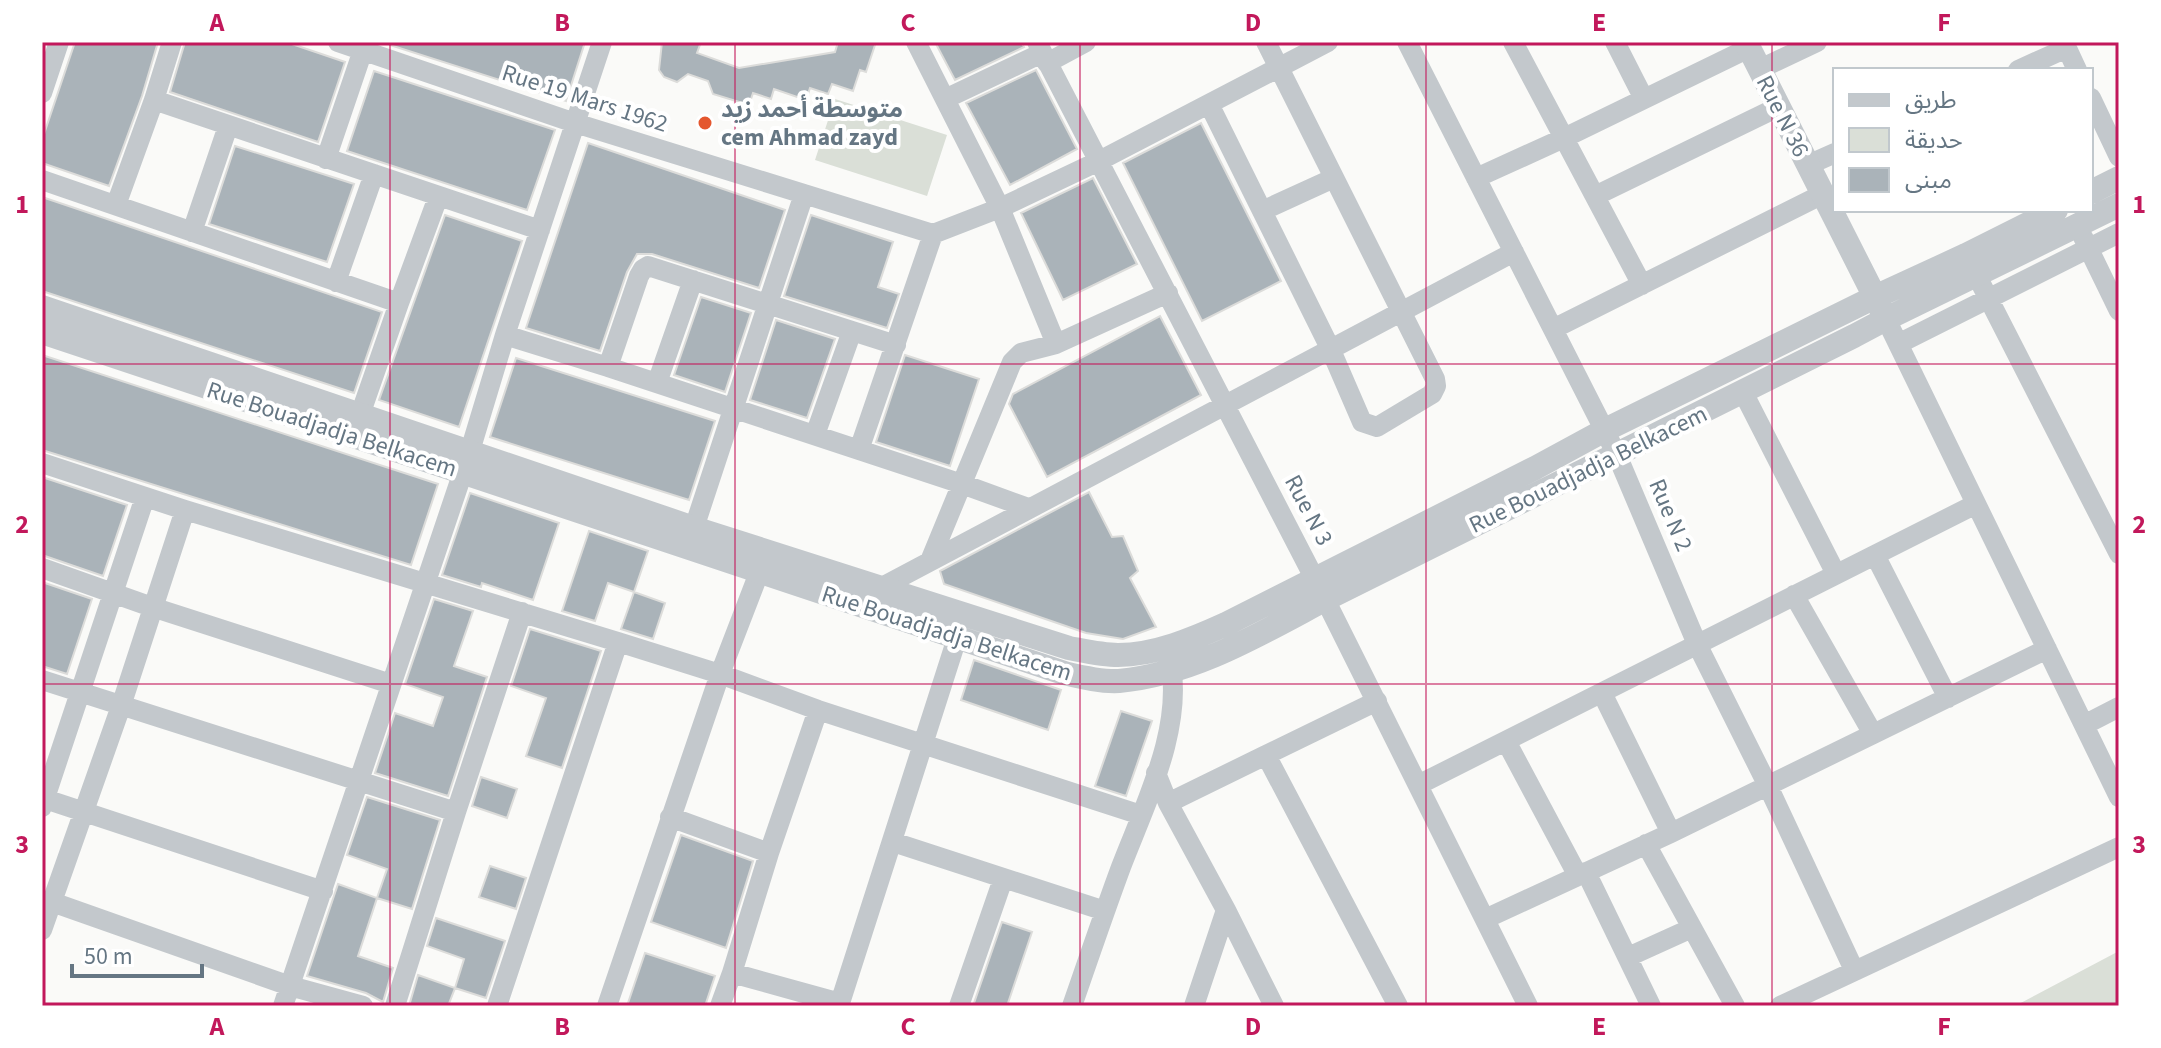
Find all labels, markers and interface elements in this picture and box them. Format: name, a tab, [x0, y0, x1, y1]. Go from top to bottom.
text: A	[209, 4, 226, 41]
text: B	[554, 4, 570, 41]
text: C	[900, 4, 916, 41]
text: D	[1245, 4, 1261, 41]
text: E	[1592, 4, 1606, 41]
text: F	[1937, 4, 1951, 41]
street label: Rue 19 Mars 1962	[497, 55, 672, 142]
legend	[1833, 68, 2093, 212]
street label: Rue N 36	[1747, 69, 1818, 163]
text: طريق	[1905, 83, 1957, 118]
place label: متوسطة أحمد زيد cem Ahmad zayd	[721, 92, 903, 155]
marker: متوسطة أحمد زيد cem Ahmad zayd	[696, 114, 714, 132]
text: حديقة	[1905, 123, 1963, 158]
text: مبنى	[1905, 163, 1952, 198]
text: 1	[15, 186, 29, 223]
text: 1	[2132, 186, 2146, 223]
street label: Rue Bouadjadja Belkacem	[202, 372, 462, 486]
street label: Rue Bouadjadja Belkacem	[1463, 396, 1713, 542]
street label: Rue N 3	[1275, 469, 1342, 552]
street label: Rue N 2	[1640, 474, 1701, 557]
text: 2	[15, 506, 29, 543]
text: 2	[2132, 506, 2146, 543]
street label: Rue Bouadjadja Belkacem	[817, 576, 1077, 690]
text: 3	[15, 826, 29, 863]
text: 3	[2132, 826, 2146, 863]
scale bar	[72, 928, 202, 978]
text: 50 m	[84, 939, 133, 974]
text: A	[209, 1008, 226, 1045]
text: B	[554, 1008, 570, 1045]
text: C	[900, 1008, 916, 1045]
text: D	[1245, 1008, 1261, 1045]
text: E	[1592, 1008, 1606, 1045]
text: F	[1937, 1008, 1951, 1045]

